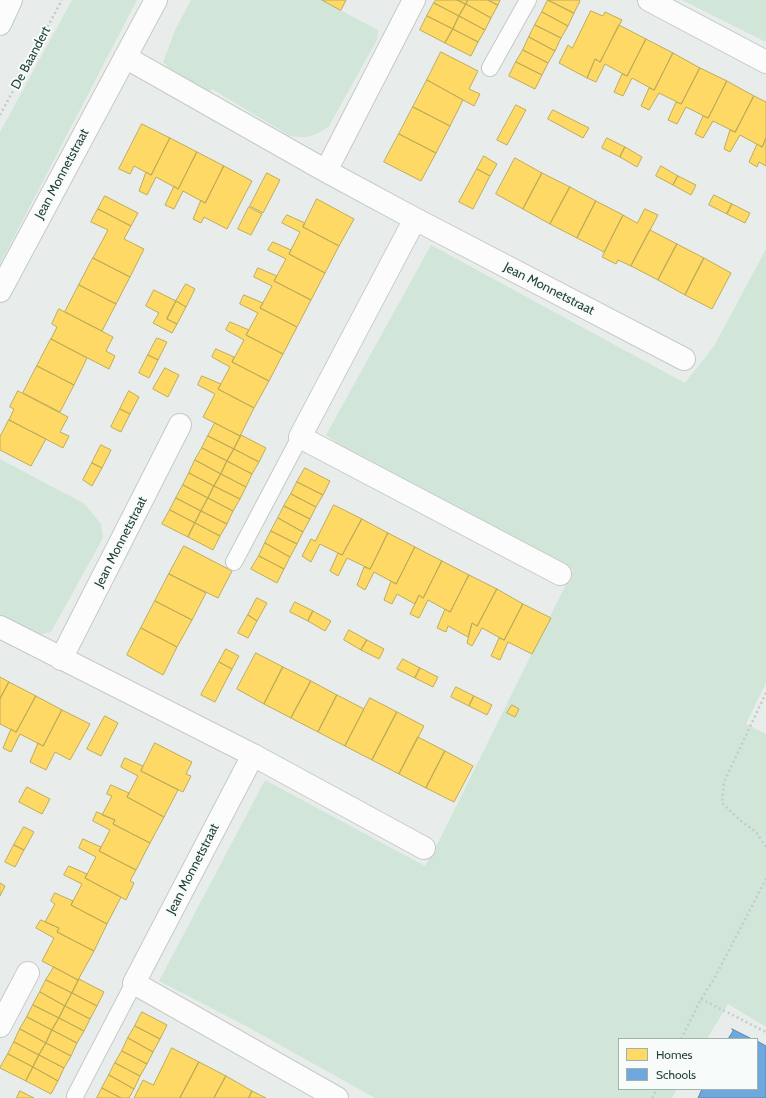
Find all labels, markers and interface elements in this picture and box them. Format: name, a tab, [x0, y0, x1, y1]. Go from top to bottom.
street label: De Baandert	[8, 24, 54, 92]
street label: Jean Monnetstraat	[32, 126, 92, 222]
street label: Jean Monnetstraat	[501, 259, 597, 319]
street label: Jean Monnetstraat	[91, 494, 151, 590]
street label: Jean Monnetstraat	[163, 821, 223, 917]
legend	[618, 1038, 758, 1090]
text: Homes	[656, 1047, 693, 1062]
text: Schools	[656, 1067, 696, 1082]

